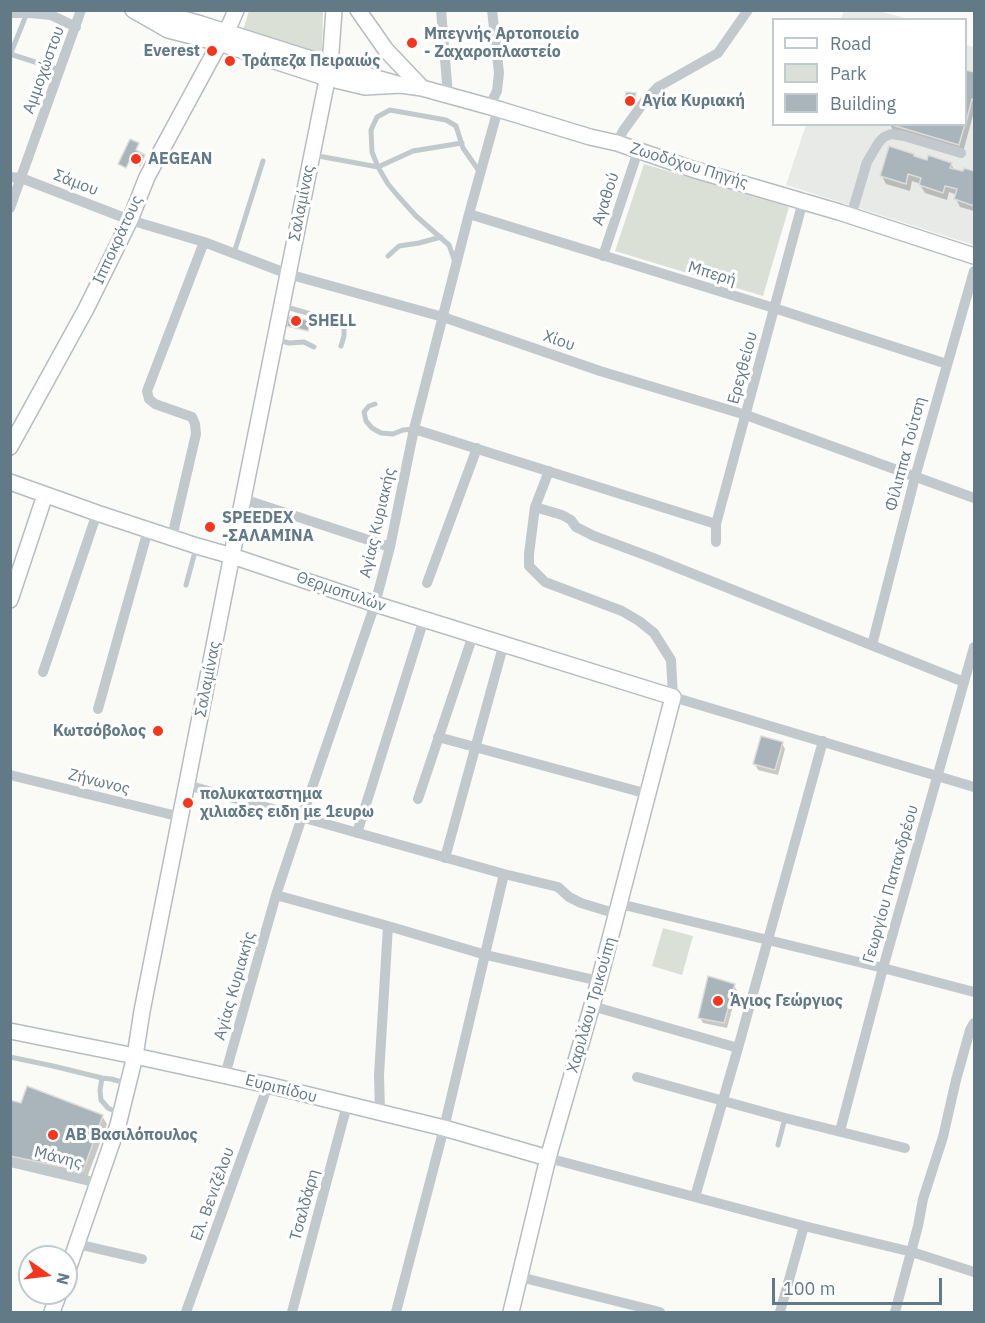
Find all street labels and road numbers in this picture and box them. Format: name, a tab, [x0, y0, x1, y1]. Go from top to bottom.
street label: Αμμοχώστου	[19, 24, 69, 116]
street label: Ζωοδόχου Πηγής	[628, 139, 750, 193]
street label: Σαλαμίνας	[285, 163, 319, 243]
street label: Σάμου	[51, 166, 101, 200]
street label: Αγαθού	[588, 170, 624, 228]
street label: Ιπποκράτους	[89, 192, 147, 288]
street label: Μπερή	[686, 258, 738, 290]
street label: Χίου	[541, 327, 577, 355]
street label: Ερεχθείου	[724, 330, 762, 406]
street label: Φίλιππα Τούτση	[882, 395, 930, 513]
street label: Αγίας Κυριακής	[356, 466, 400, 580]
street label: Θερμοπυλών	[294, 568, 388, 616]
street label: Σαλαμίνας	[191, 639, 225, 719]
street label: Ζήνωνος	[66, 765, 132, 799]
street label: Γεωργίου Παπανδρέου	[859, 803, 923, 965]
street label: Αγίας Κυριακής	[210, 929, 260, 1043]
street label: Χαριλάου Τρικούπη	[563, 935, 621, 1075]
street label: Ευριπίδου	[243, 1071, 319, 1107]
street label: Μάνης	[32, 1143, 84, 1173]
street label: Ελ. Βενιζέλου	[187, 1145, 239, 1243]
street label: Τσαλδάρη	[286, 1167, 324, 1243]

